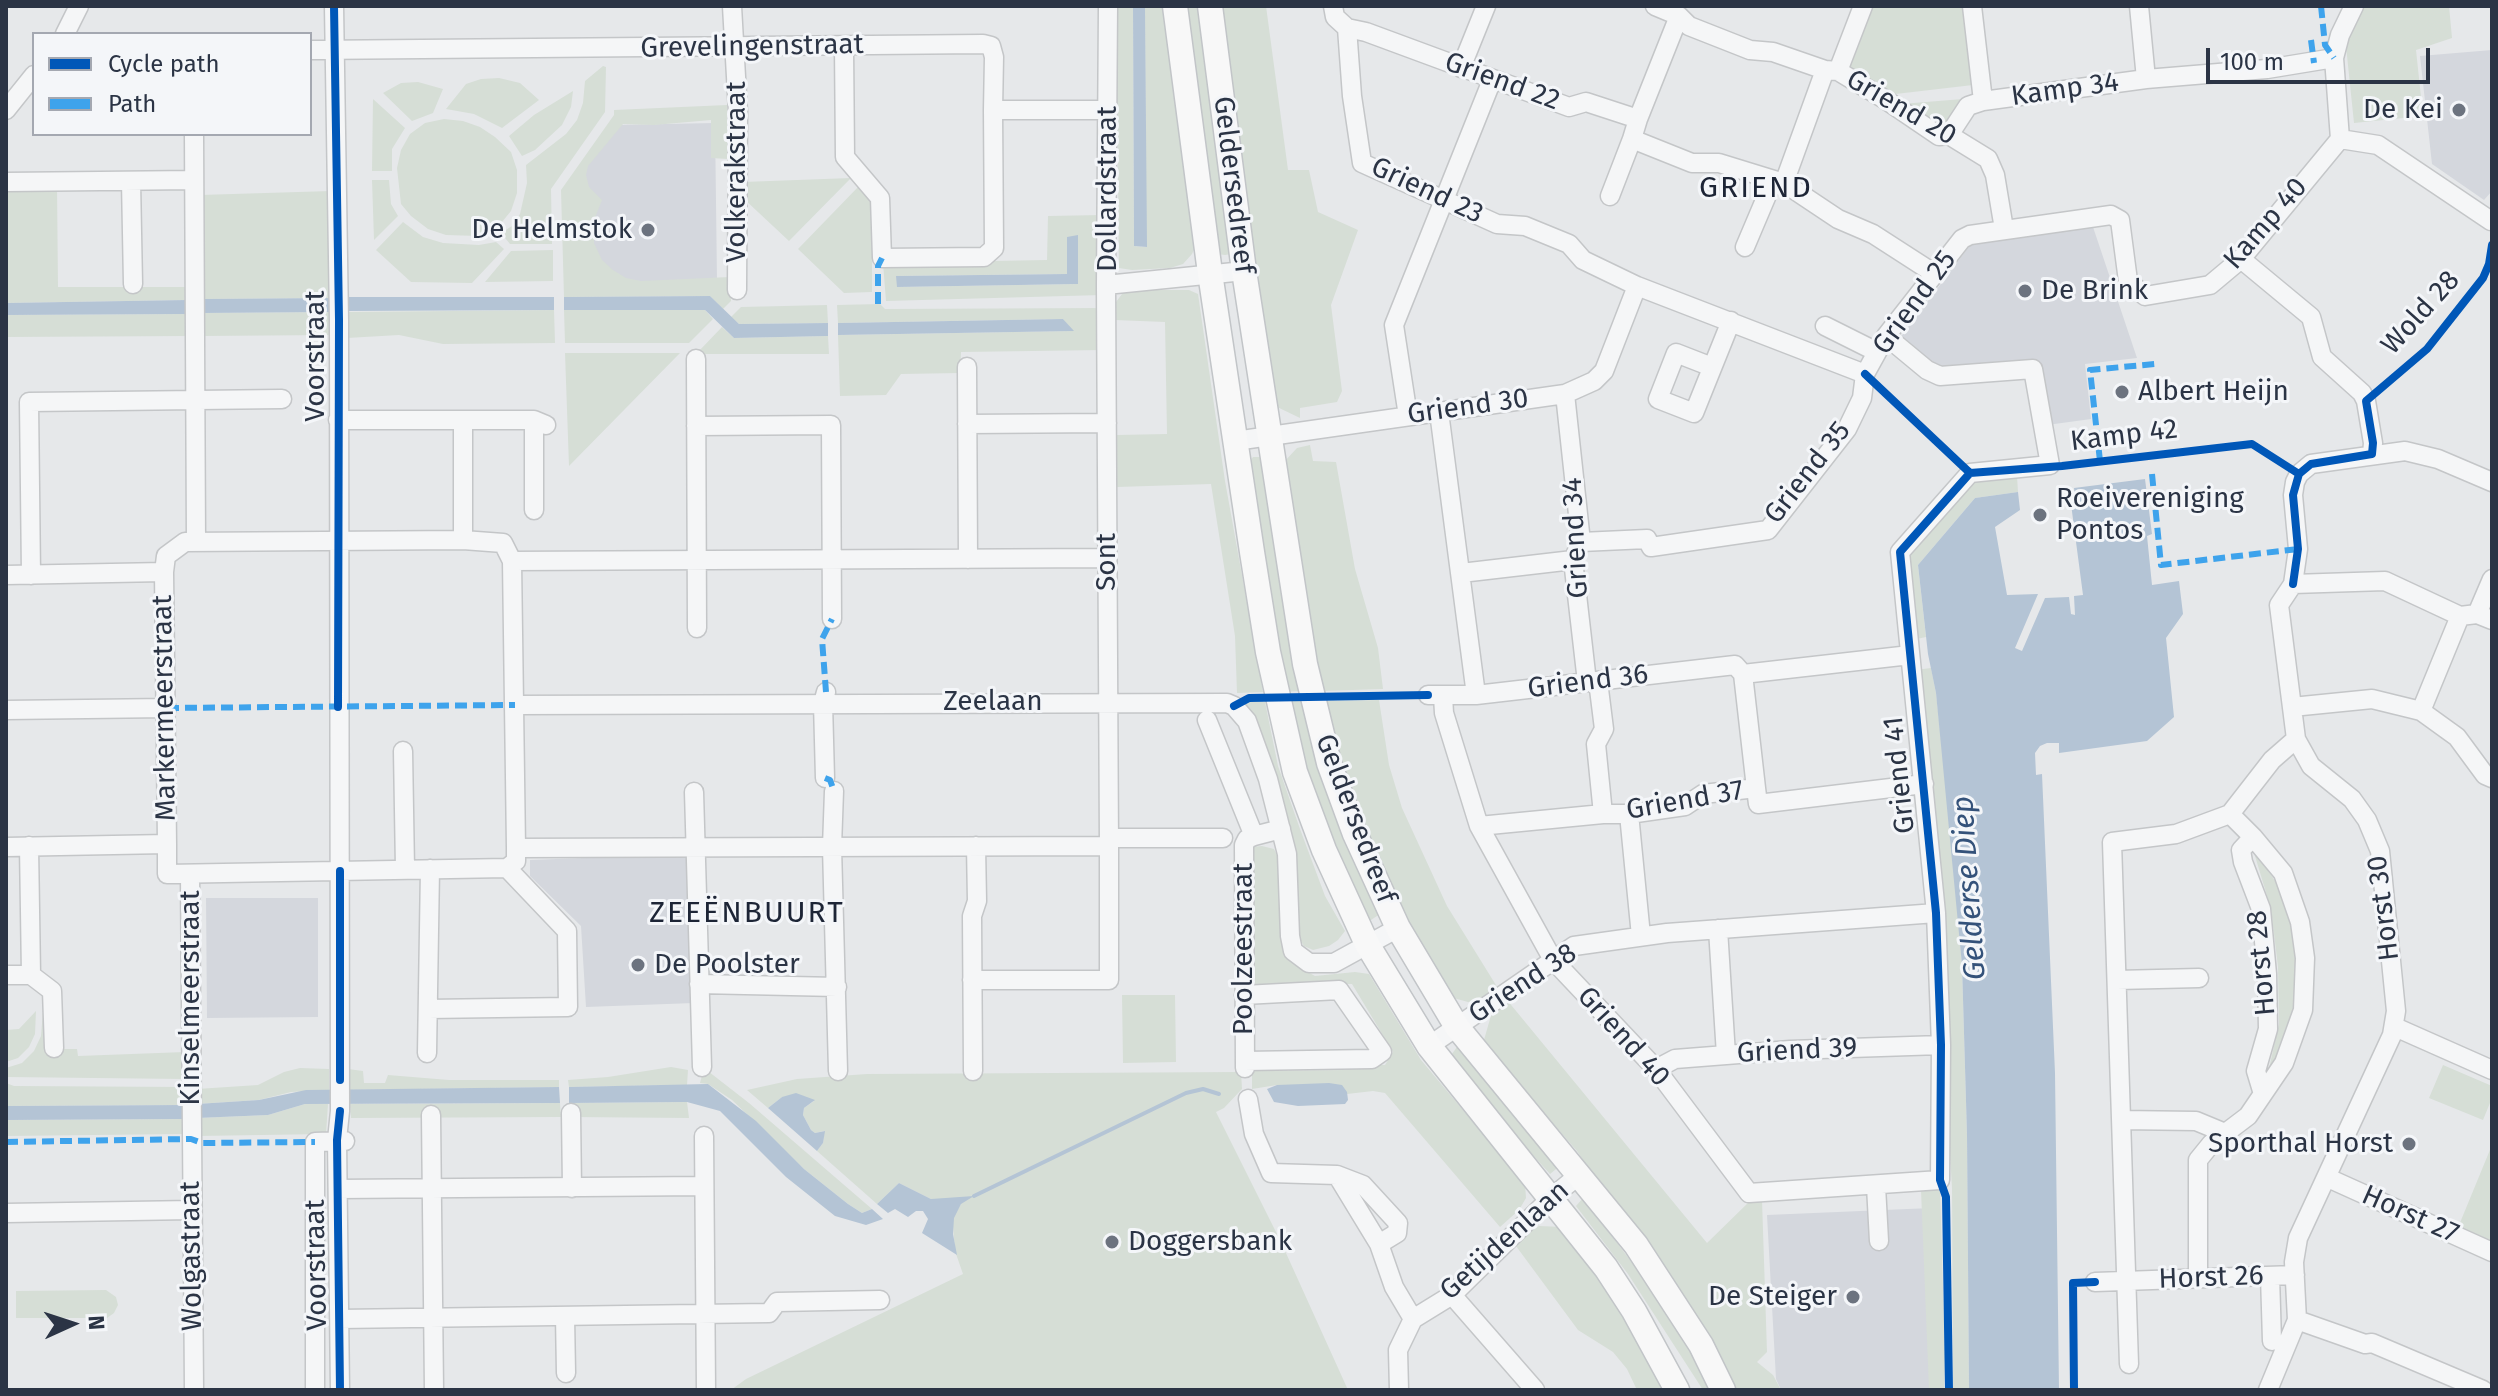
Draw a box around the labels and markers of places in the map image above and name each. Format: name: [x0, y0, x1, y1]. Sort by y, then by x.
place label: De Kei: [2363, 93, 2443, 127]
marker: De Kei: [2450, 101, 2468, 119]
place label: De Helmstok: [471, 213, 632, 247]
marker: De Helmstok: [639, 221, 657, 239]
place label: De Brink: [2041, 274, 2148, 308]
marker: De Brink: [2016, 282, 2034, 300]
place label: Albert Heijn: [2138, 375, 2289, 409]
marker: Albert Heijn: [2113, 383, 2131, 401]
place label: Roeivereniging Pontos: [2056, 482, 2244, 548]
marker: Roeivereniging Pontos: [2031, 506, 2049, 524]
place label: De Poolster: [654, 948, 800, 982]
marker: De Poolster: [629, 956, 647, 974]
place label: Sporthal Horst: [2208, 1127, 2393, 1161]
marker: Sporthal Horst: [2400, 1135, 2418, 1153]
place label: Doggersbank: [1128, 1225, 1292, 1259]
marker: Doggersbank: [1103, 1233, 1121, 1251]
place label: De Steiger: [1708, 1280, 1837, 1314]
marker: De Steiger: [1844, 1288, 1862, 1306]

